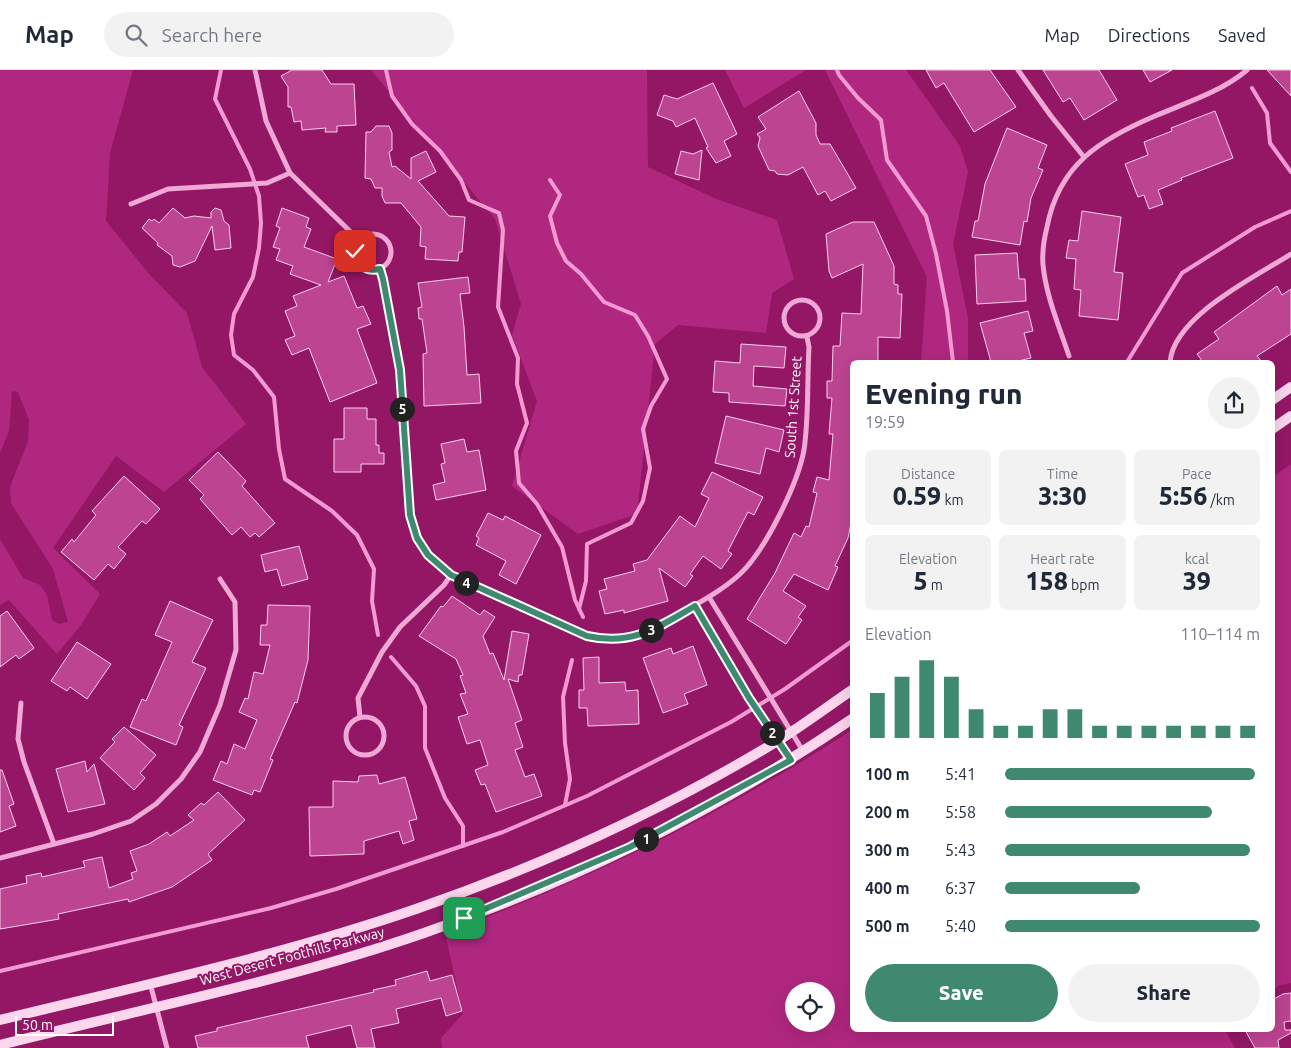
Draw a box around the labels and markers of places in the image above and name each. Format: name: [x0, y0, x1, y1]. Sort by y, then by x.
pin: [334, 230, 376, 272]
pin: 5: [390, 396, 414, 422]
pin: 4: [454, 570, 478, 596]
pin: 3: [638, 618, 664, 642]
pin: 2: [760, 720, 784, 746]
pin: 1: [634, 826, 658, 852]
pin: [443, 897, 485, 939]

